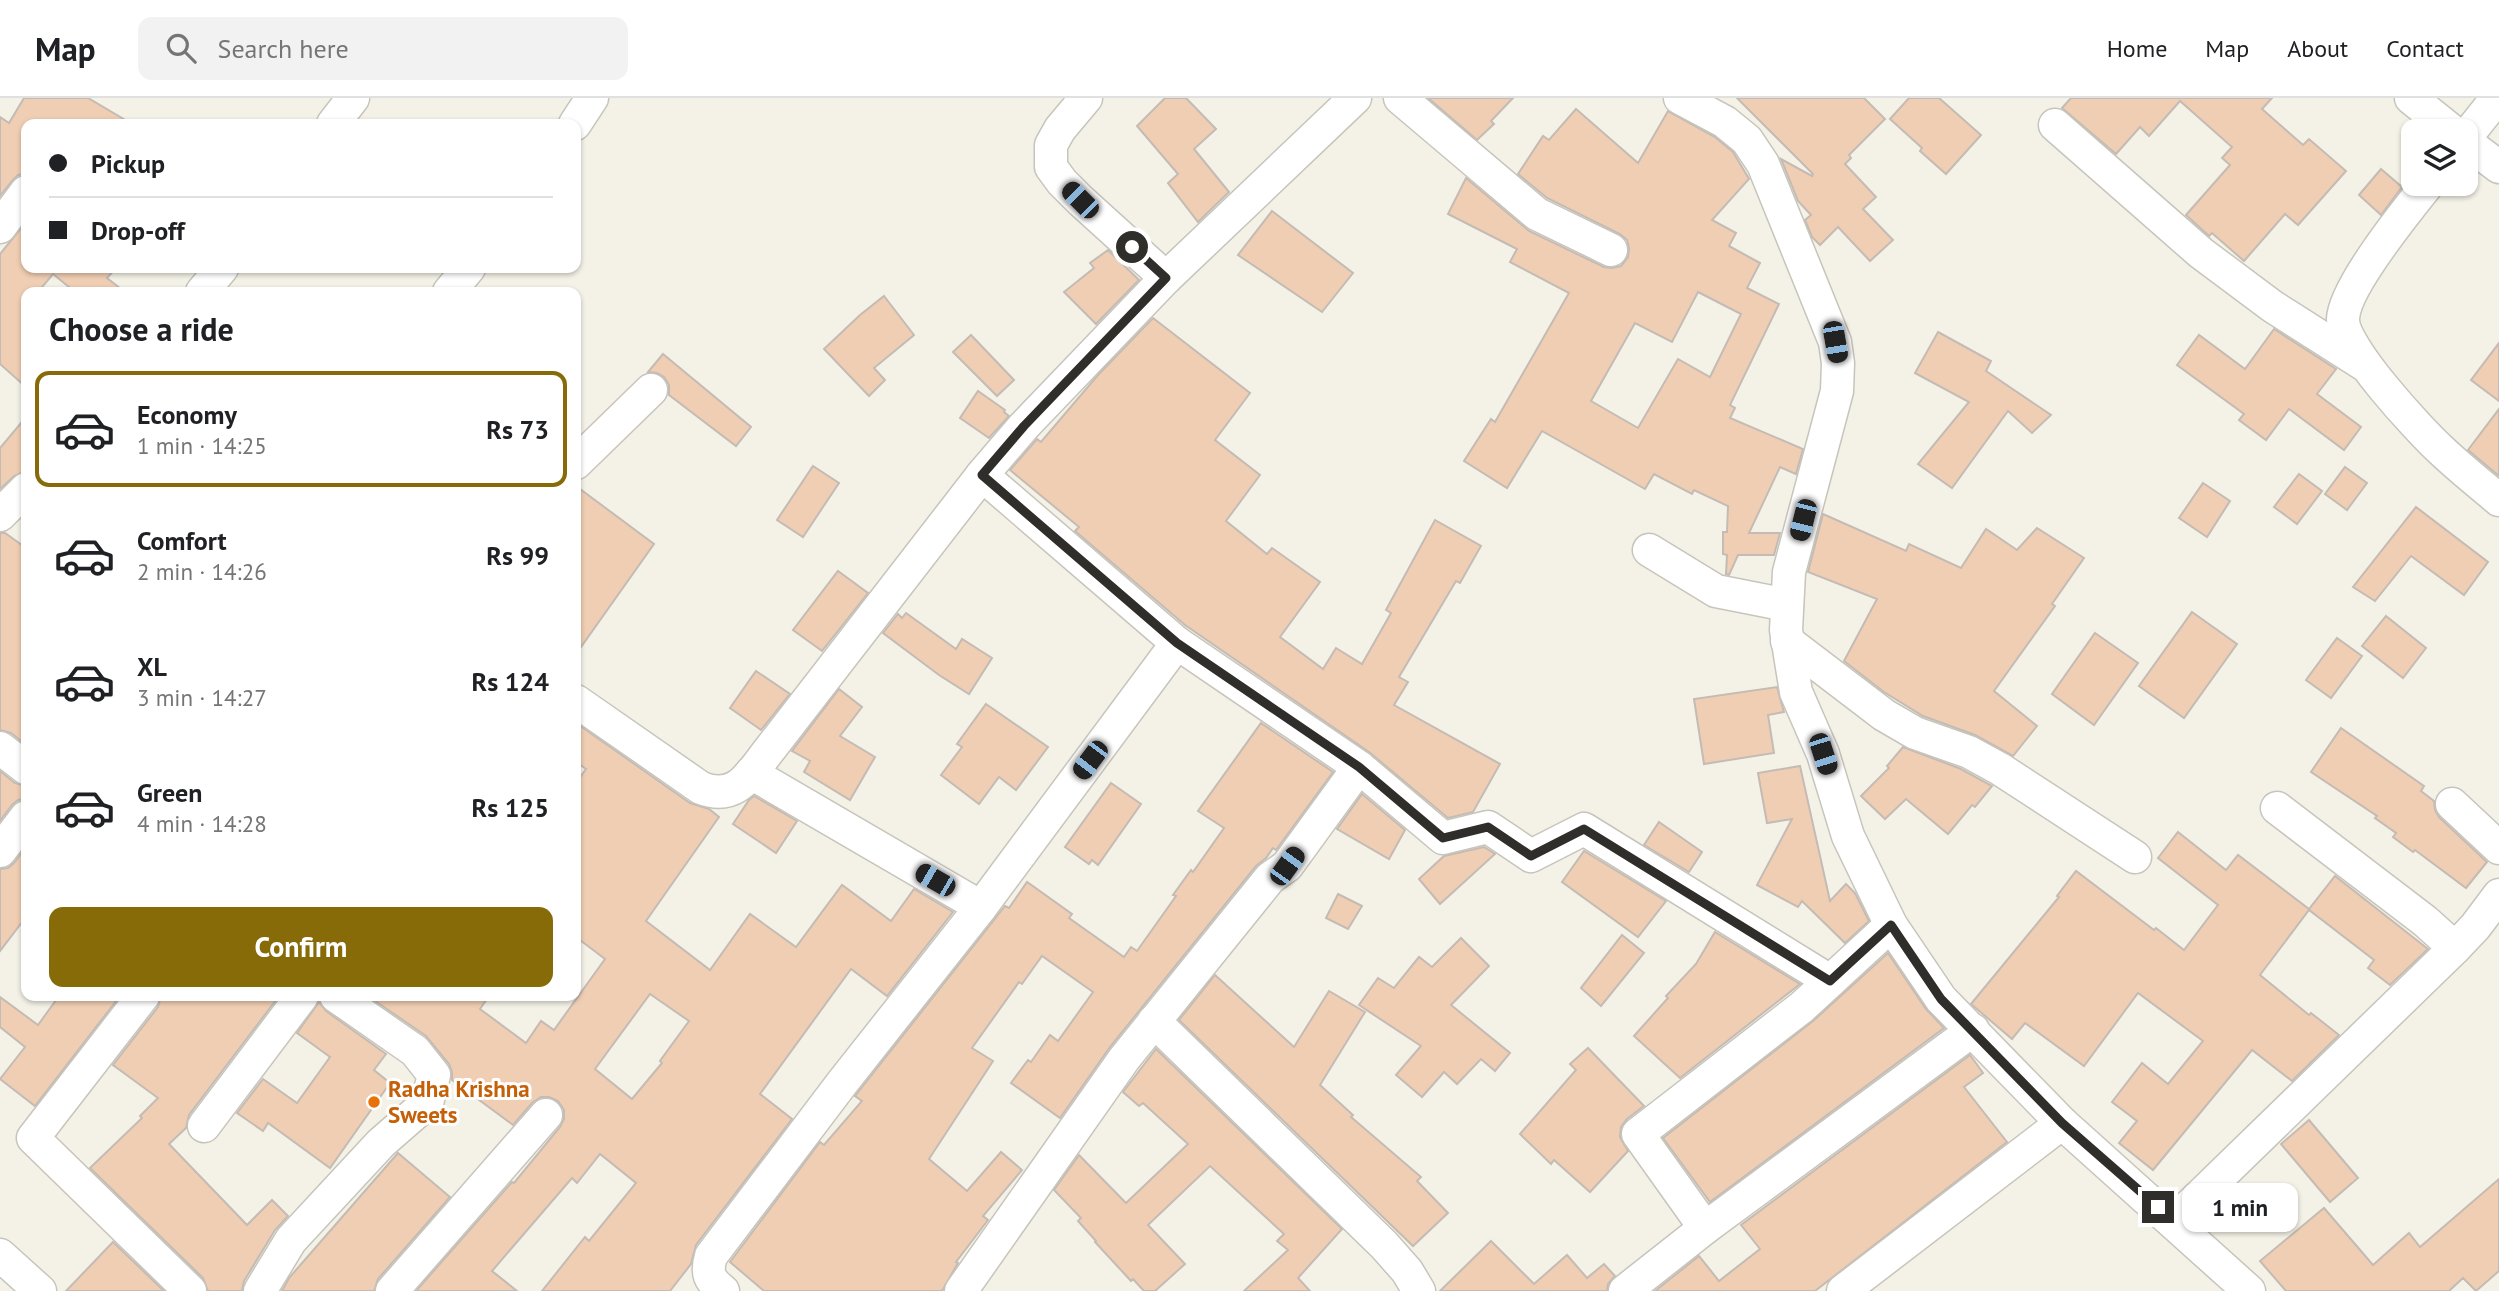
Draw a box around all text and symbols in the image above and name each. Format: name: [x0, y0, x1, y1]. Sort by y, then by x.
search box: [138, 17, 628, 80]
text: Map: [35, 27, 96, 70]
icon: search: [162, 29, 200, 67]
text: Search here: [218, 32, 349, 65]
text: Home: [2107, 33, 2167, 64]
text: Map: [2205, 33, 2249, 64]
text: About: [2287, 33, 2348, 64]
text: Contact: [2386, 33, 2464, 64]
map controls: [2401, 119, 2478, 196]
button: layers: [2401, 119, 2478, 196]
text: Pickup: [91, 147, 165, 180]
car: [1058, 178, 1103, 222]
text: Drop-off: [91, 214, 185, 247]
route start: [1116, 231, 1148, 263]
text: Choose a ride: [49, 308, 234, 350]
car: [1822, 319, 1849, 365]
icon: car: [53, 398, 116, 461]
text: Economy: [137, 398, 237, 431]
text: Rs 73: [486, 413, 549, 446]
text: 1 min · 14:25: [137, 431, 267, 460]
car: [1788, 497, 1819, 543]
icon: car: [53, 524, 116, 587]
text: Comfort: [137, 524, 227, 557]
text: Rs 99: [486, 539, 549, 572]
text: 2 min · 14:26: [137, 557, 267, 586]
icon: car: [53, 650, 116, 713]
text: XL: [137, 650, 167, 683]
text: Rs 124: [472, 665, 549, 698]
text: 3 min · 14:27: [137, 683, 267, 712]
car: [1807, 731, 1840, 777]
car: [1069, 737, 1112, 783]
icon: car: [53, 776, 116, 839]
text: Green: [137, 776, 202, 809]
text: Rs 125: [472, 791, 549, 824]
text: 4 min · 14:28: [137, 809, 267, 838]
car: [1267, 843, 1308, 889]
car: [912, 860, 959, 900]
button: Confirm: [49, 907, 553, 987]
place label: Radha Krishna Sweets: [388, 1074, 530, 1129]
marker: Radha Krishna Sweets: [366, 1094, 382, 1110]
callout: 1 min: [2182, 1182, 2298, 1232]
route end: [2142, 1191, 2174, 1223]
text: 1 min: [2212, 1193, 2268, 1222]

